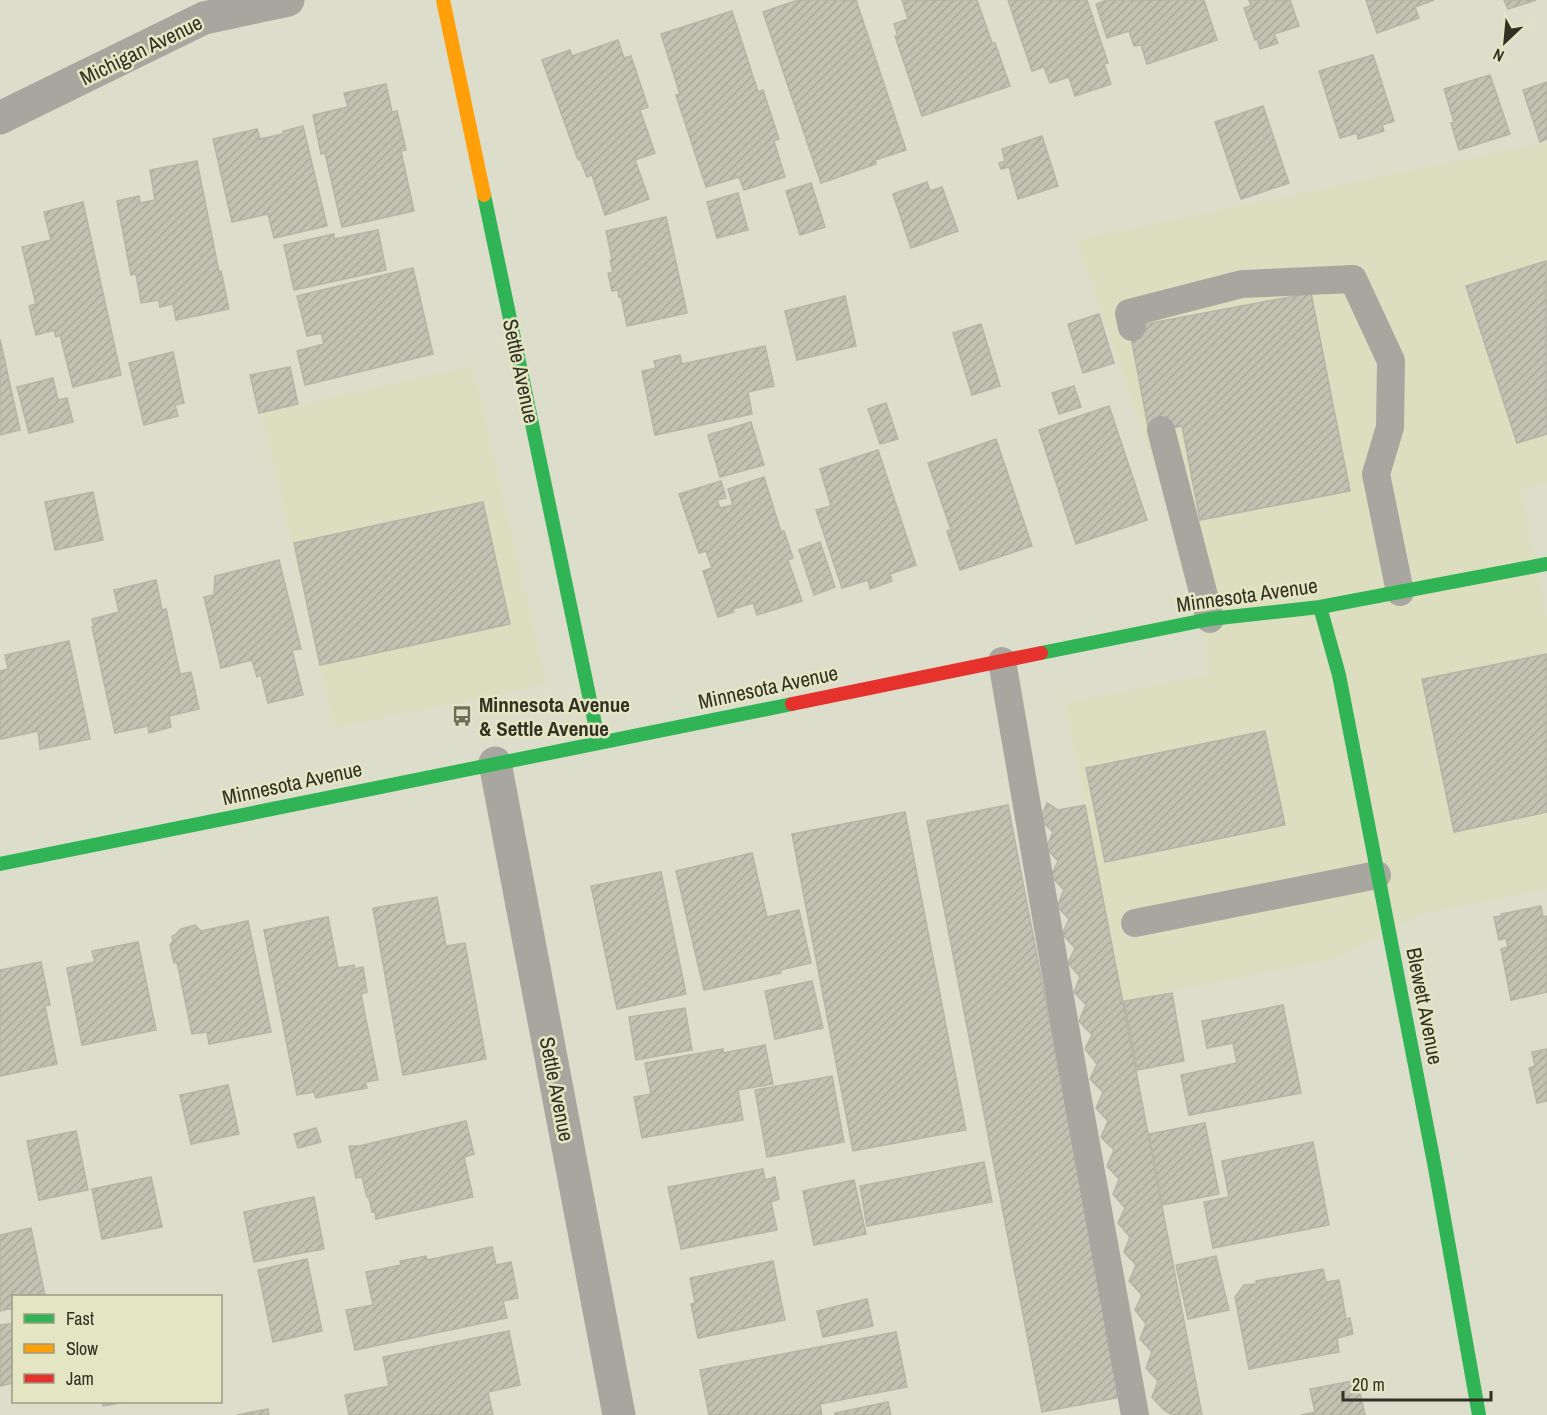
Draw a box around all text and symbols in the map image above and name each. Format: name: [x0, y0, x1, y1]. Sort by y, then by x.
street label: Michigan Avenue: [75, 8, 207, 92]
north arrow: [1475, 12, 1535, 72]
text: N: [1489, 44, 1508, 67]
street label: Settle Avenue: [496, 316, 546, 426]
street label: Minnesota Avenue: [1174, 571, 1320, 619]
street label: Minnesota Avenue: [695, 658, 841, 716]
place label: Minnesota Avenue & Settle Avenue: [479, 690, 630, 743]
bus stop icon: Minnesota Avenue & Settle Avenue: [450, 704, 474, 728]
street label: Minnesota Avenue: [219, 754, 365, 812]
street label: Blewett Avenue: [1399, 945, 1451, 1067]
street label: Settle Avenue: [533, 1034, 581, 1144]
legend: [12, 1295, 222, 1403]
text: Fast: [66, 1306, 94, 1331]
text: Slow: [66, 1336, 98, 1361]
scale bar: [1343, 1364, 1492, 1402]
text: Jam: [66, 1366, 94, 1391]
text: 20 m: [1352, 1372, 1385, 1397]

